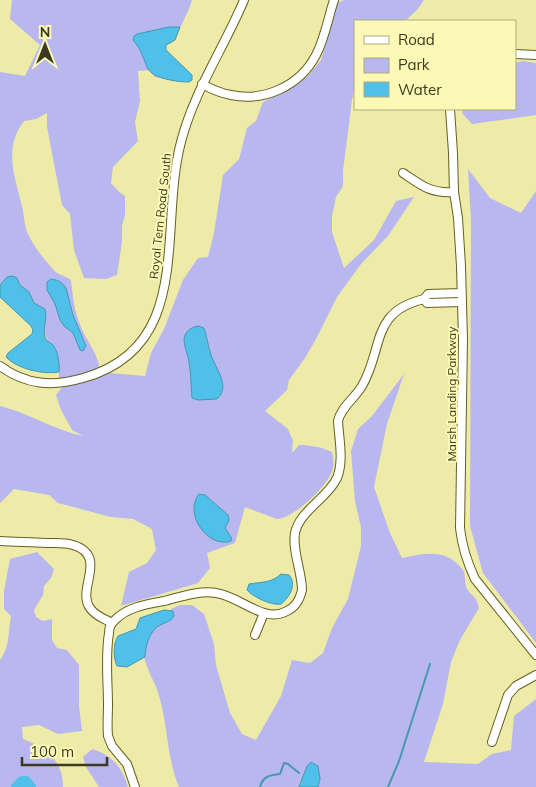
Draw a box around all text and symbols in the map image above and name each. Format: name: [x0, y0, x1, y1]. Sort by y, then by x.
north arrow: [20, 20, 70, 70]
legend: [354, 20, 516, 110]
text: N: [40, 23, 50, 41]
text: Road: [398, 30, 435, 49]
text: Park: [398, 55, 430, 74]
text: Water: [398, 80, 442, 99]
street label: Royal Tern Road South: [146, 152, 174, 280]
street label: Marsh Landing Parkway: [444, 326, 459, 462]
scale bar: [22, 734, 108, 766]
text: 100 m: [30, 742, 74, 761]

